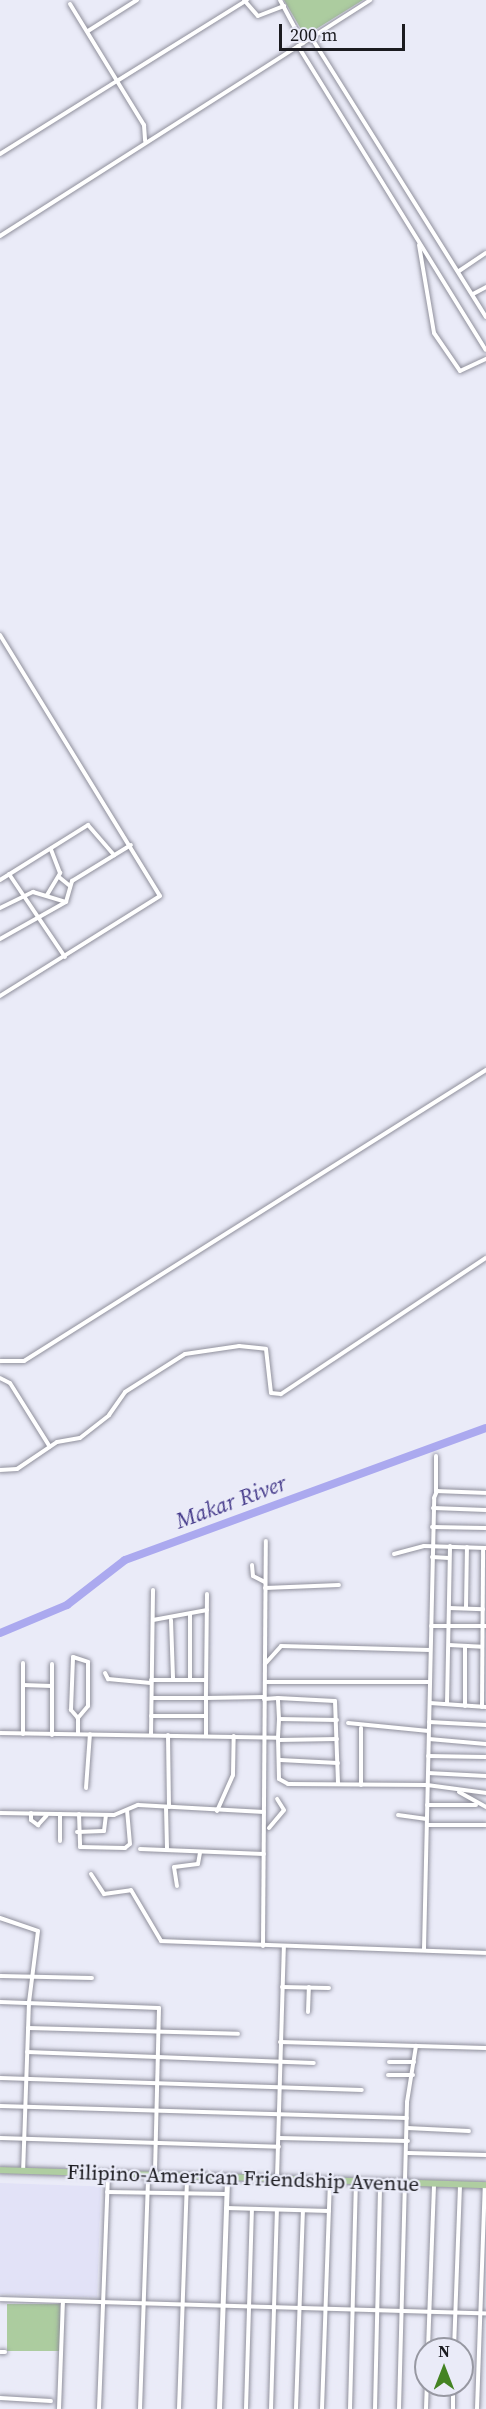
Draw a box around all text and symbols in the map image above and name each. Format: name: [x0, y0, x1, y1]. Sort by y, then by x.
scale bar: [282, 12, 408, 50]
text: 200 m: [290, 22, 337, 47]
water label: Makar River: [172, 1470, 290, 1534]
street label: Filipino-American Friendship Avenue: [66, 2159, 420, 2197]
north arrow: [414, 2337, 474, 2397]
text: N: [438, 2340, 450, 2362]

